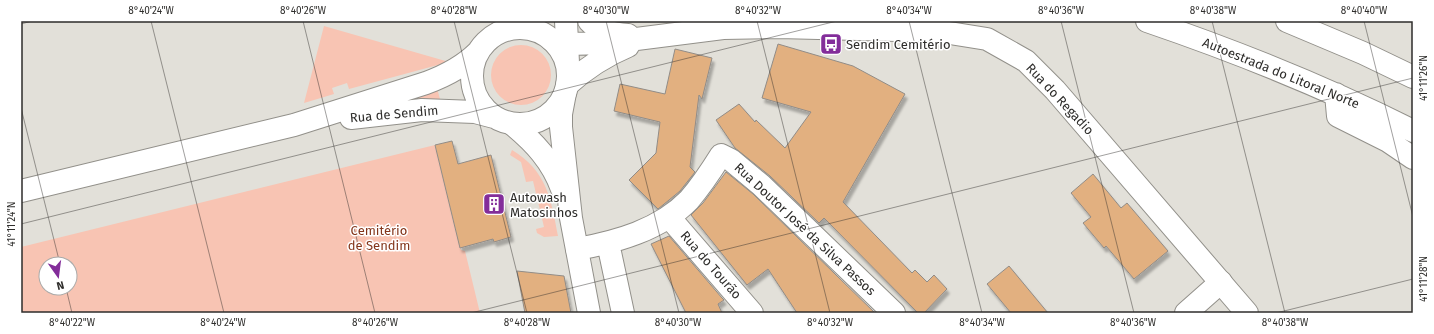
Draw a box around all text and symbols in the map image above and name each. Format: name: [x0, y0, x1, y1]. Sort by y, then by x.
text: 8°40'24"W: [128, 5, 174, 17]
text: 8°40'26"W: [280, 5, 327, 17]
text: 8°40'28"W: [431, 5, 478, 17]
text: 8°40'30"W: [583, 5, 630, 17]
text: 8°40'32"W: [735, 5, 782, 17]
text: 8°40'34"W: [886, 5, 933, 17]
text: 8°40'36"W: [1038, 5, 1085, 17]
text: 8°40'38"W: [1190, 5, 1237, 17]
text: 8°40'40"W: [1341, 5, 1388, 17]
bus stop icon: Sendim Cemitério: [818, 31, 844, 57]
street label: Autoestrada do Litoral Norte: [1200, 35, 1362, 111]
place label: Sendim Cemitério: [846, 37, 951, 52]
text: 41°11'26"N: [1418, 55, 1430, 101]
street label: Rua do Regadio: [1023, 60, 1097, 138]
street label: Rua de Sendim: [349, 103, 439, 125]
street label: Rua Doutor José da Silva Passos: [731, 160, 879, 298]
place label: Autowash Matosinhos: [510, 190, 578, 220]
building icon: Autowash Matosinhos: [481, 191, 507, 217]
text: 41°11'24"N: [6, 201, 18, 247]
park label: Cemitério de Sendim: [348, 223, 410, 253]
street label: Rua do Tourão: [677, 228, 745, 302]
north arrow: [38, 256, 78, 296]
text: 41°11'28"N: [1418, 256, 1430, 302]
text: N: [55, 278, 65, 292]
text: 8°40'22"W: [49, 317, 96, 329]
text: 8°40'24"W: [200, 317, 246, 329]
text: 8°40'26"W: [352, 317, 399, 329]
text: 8°40'28"W: [504, 317, 551, 329]
text: 8°40'30"W: [655, 317, 702, 329]
text: 8°40'32"W: [807, 317, 854, 329]
text: 8°40'34"W: [959, 317, 1006, 329]
text: 8°40'36"W: [1110, 317, 1157, 329]
text: 8°40'38"W: [1262, 317, 1309, 329]

